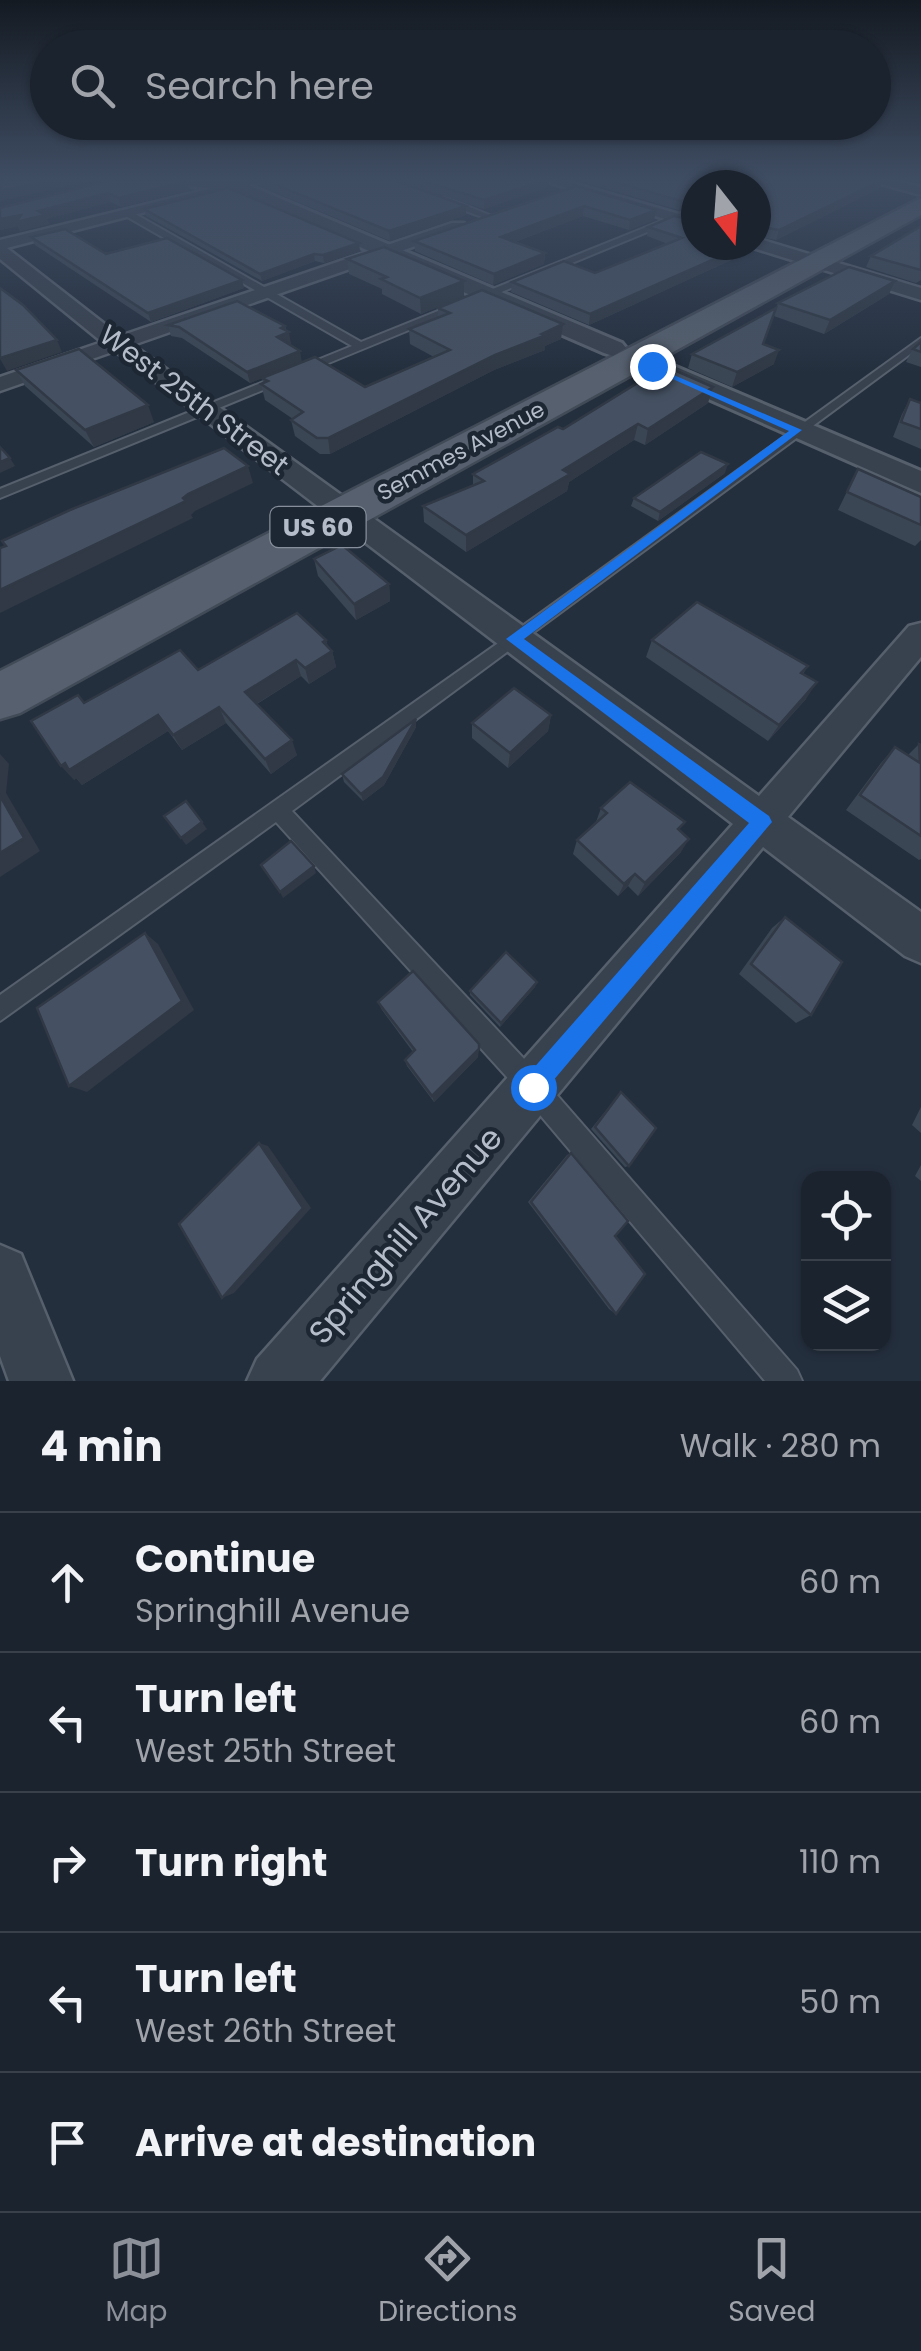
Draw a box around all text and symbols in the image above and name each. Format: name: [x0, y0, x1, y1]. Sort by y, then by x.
search box: [30, 30, 891, 140]
icon: search: [65, 58, 120, 113]
text: Search here: [145, 59, 374, 112]
north arrow: [681, 170, 771, 260]
street label: West 25th Street: [91, 316, 297, 484]
route end: [630, 344, 676, 390]
street label: Semmes Avenue: [372, 394, 550, 508]
road number: US 60: [270, 507, 366, 547]
route start: [511, 1065, 557, 1111]
street label: Springhill Avenue: [298, 1116, 512, 1354]
map controls: [801, 1171, 891, 1351]
button: locate: [801, 1171, 891, 1261]
button: layers: [801, 1261, 891, 1351]
text: 4 min: [40, 1417, 163, 1476]
text: Walk · 280 m: [680, 1423, 881, 1468]
text: Continue: [135, 1532, 315, 1585]
icon: ahead: [40, 1555, 95, 1610]
text: 60 m: [799, 1559, 881, 1604]
text: Springhill Avenue: [135, 1588, 410, 1633]
text: Turn left: [135, 1672, 297, 1725]
icon: left: [40, 1695, 95, 1750]
text: 60 m: [799, 1699, 881, 1744]
text: West 25th Street: [135, 1728, 396, 1773]
icon: right: [40, 1835, 95, 1890]
text: Turn right: [135, 1836, 327, 1889]
text: 110 m: [799, 1839, 881, 1884]
text: Turn left: [135, 1952, 297, 2005]
icon: left: [40, 1975, 95, 2030]
text: 50 m: [799, 1979, 881, 2024]
text: West 26th Street: [135, 2008, 396, 2053]
icon: arrive: [40, 2115, 95, 2170]
text: Arrive at destination: [135, 2116, 536, 2169]
tab: Map: [105, 2231, 167, 2333]
tab: Directions: [378, 2231, 517, 2333]
tab: Saved: [728, 2231, 816, 2333]

